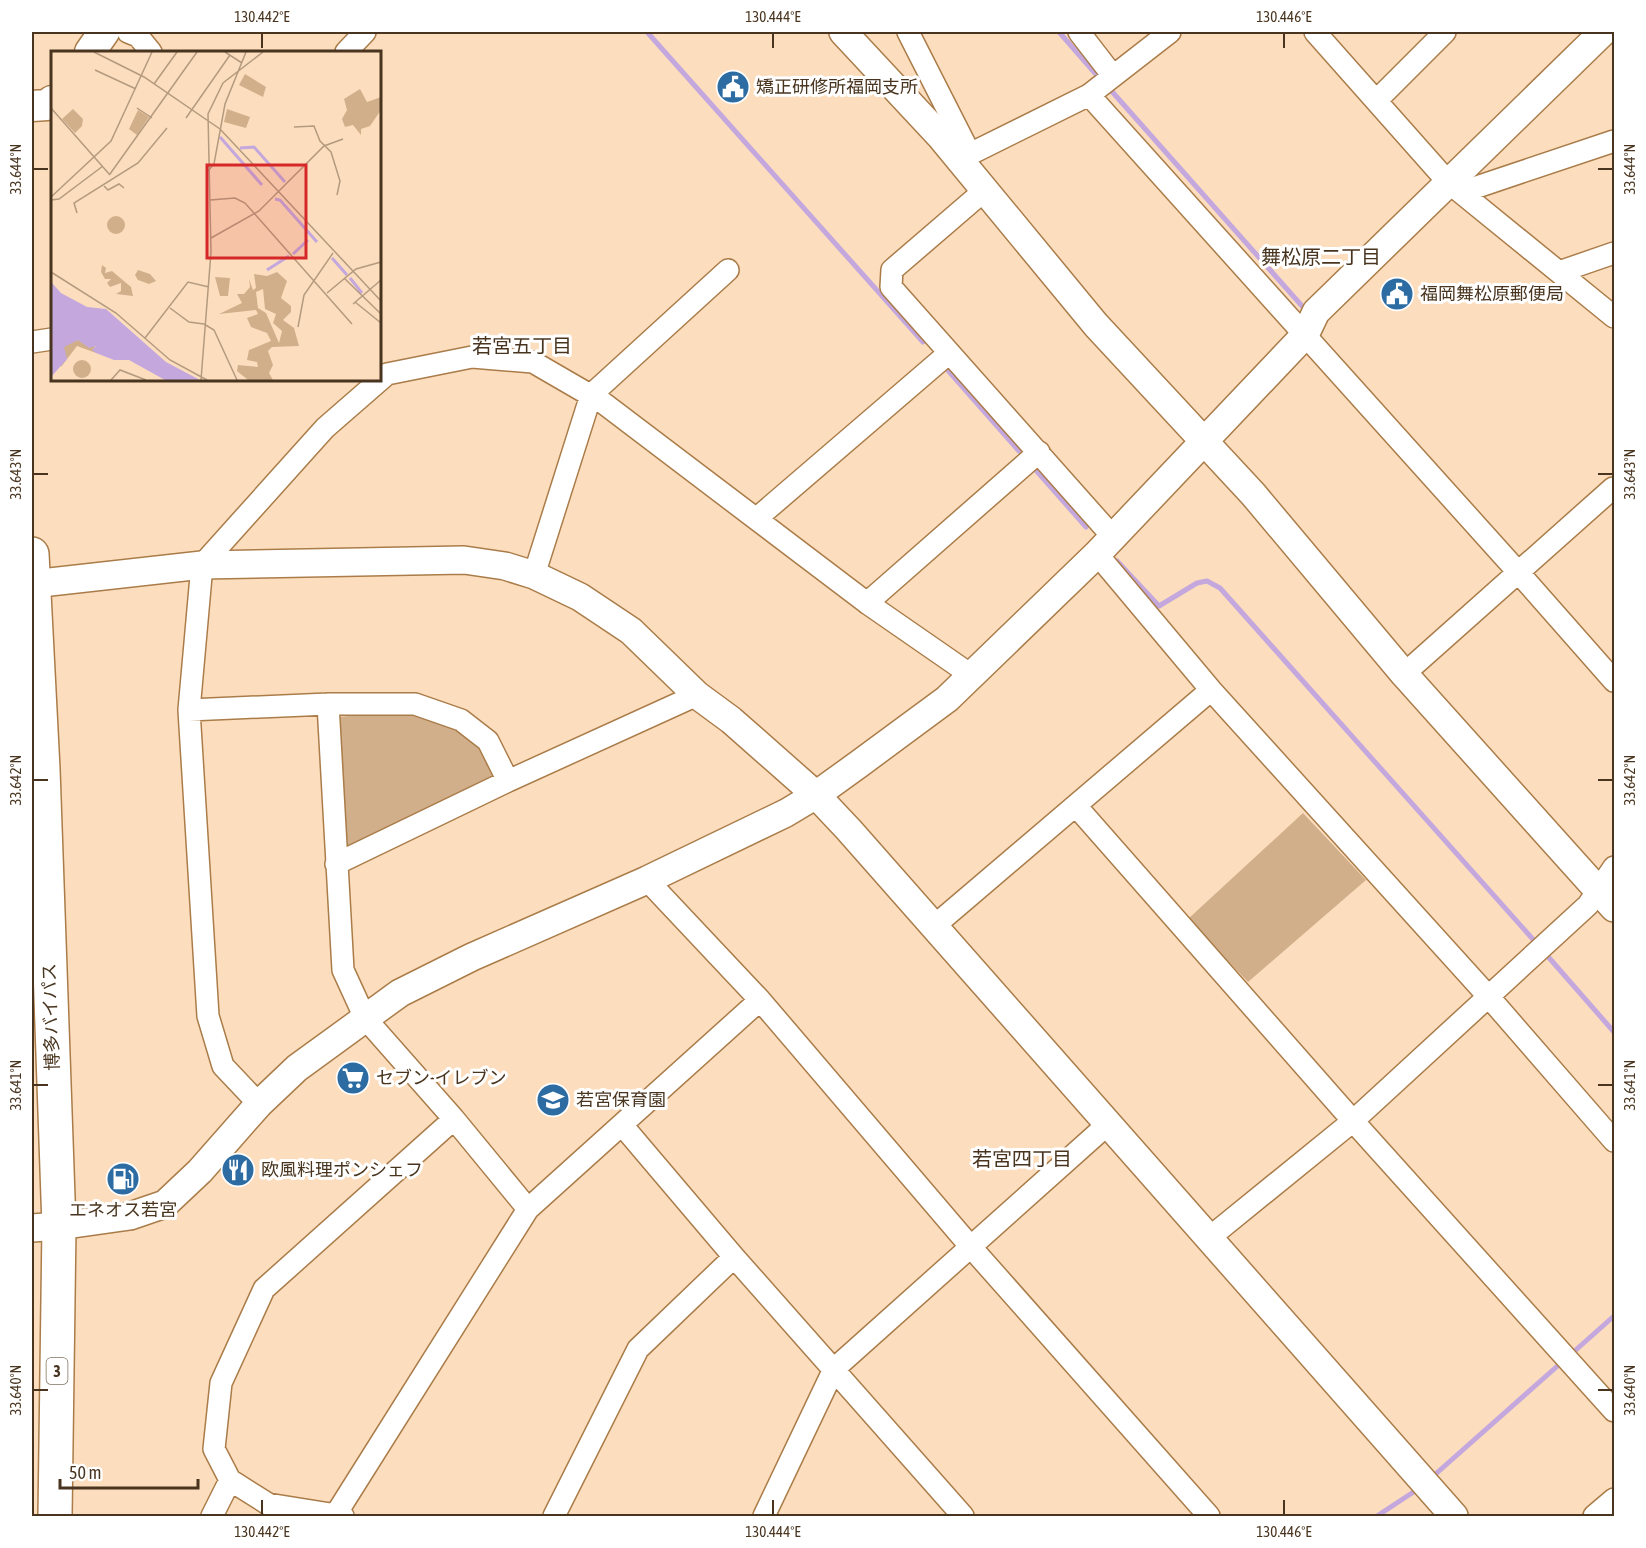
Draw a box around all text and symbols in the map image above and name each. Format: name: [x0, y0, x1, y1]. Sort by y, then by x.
text: 130.442°E: [234, 8, 290, 25]
text: 130.444°E: [745, 8, 801, 25]
text: 130.446°E: [1256, 8, 1312, 25]
inset map: [51, 51, 381, 381]
public building icon: 矯正研修所福岡支所: [715, 69, 751, 105]
place label: 矯正研修所福岡支所: [756, 76, 918, 97]
text: 33.644°N: [7, 144, 24, 194]
text: 33.644°N: [1621, 144, 1638, 194]
district label: 舞松原二丁目: [1261, 245, 1381, 268]
public building icon: 福岡舞松原郵便局: [1379, 276, 1415, 312]
place label: 福岡舞松原郵便局: [1420, 283, 1564, 304]
district label: 若宮五丁目: [472, 334, 572, 357]
text: 33.643°N: [7, 449, 24, 499]
text: 33.643°N: [1621, 449, 1638, 499]
text: 33.642°N: [7, 755, 24, 805]
text: 33.642°N: [1621, 755, 1638, 805]
street label: 博多バイパス: [38, 963, 63, 1071]
text: 33.641°N: [7, 1060, 24, 1110]
supermarket icon: セブン-イレブン: [335, 1060, 371, 1096]
text: 33.641°N: [1621, 1060, 1638, 1110]
place label: セブン-イレブン: [376, 1067, 507, 1088]
school or university icon: 若宮保育園: [535, 1082, 571, 1118]
place label: 若宮保育園: [576, 1089, 666, 1110]
district label: 若宮四丁目: [972, 1147, 1072, 1170]
restaurant icon: 欧風料理ポンシェフ: [220, 1152, 256, 1188]
place label: 欧風料理ポンシェフ: [261, 1159, 423, 1180]
fuel station icon: エネオス若宮: [105, 1161, 141, 1197]
place label: エネオス若宮: [69, 1199, 177, 1220]
road number: 3: [46, 1358, 68, 1384]
text: 33.640°N: [7, 1365, 24, 1415]
text: 33.640°N: [1621, 1365, 1638, 1415]
scale bar: [60, 1452, 198, 1490]
text: 50 m: [69, 1462, 101, 1483]
text: 130.442°E: [234, 1523, 290, 1540]
text: 130.444°E: [745, 1523, 801, 1540]
text: 130.446°E: [1256, 1523, 1312, 1540]

